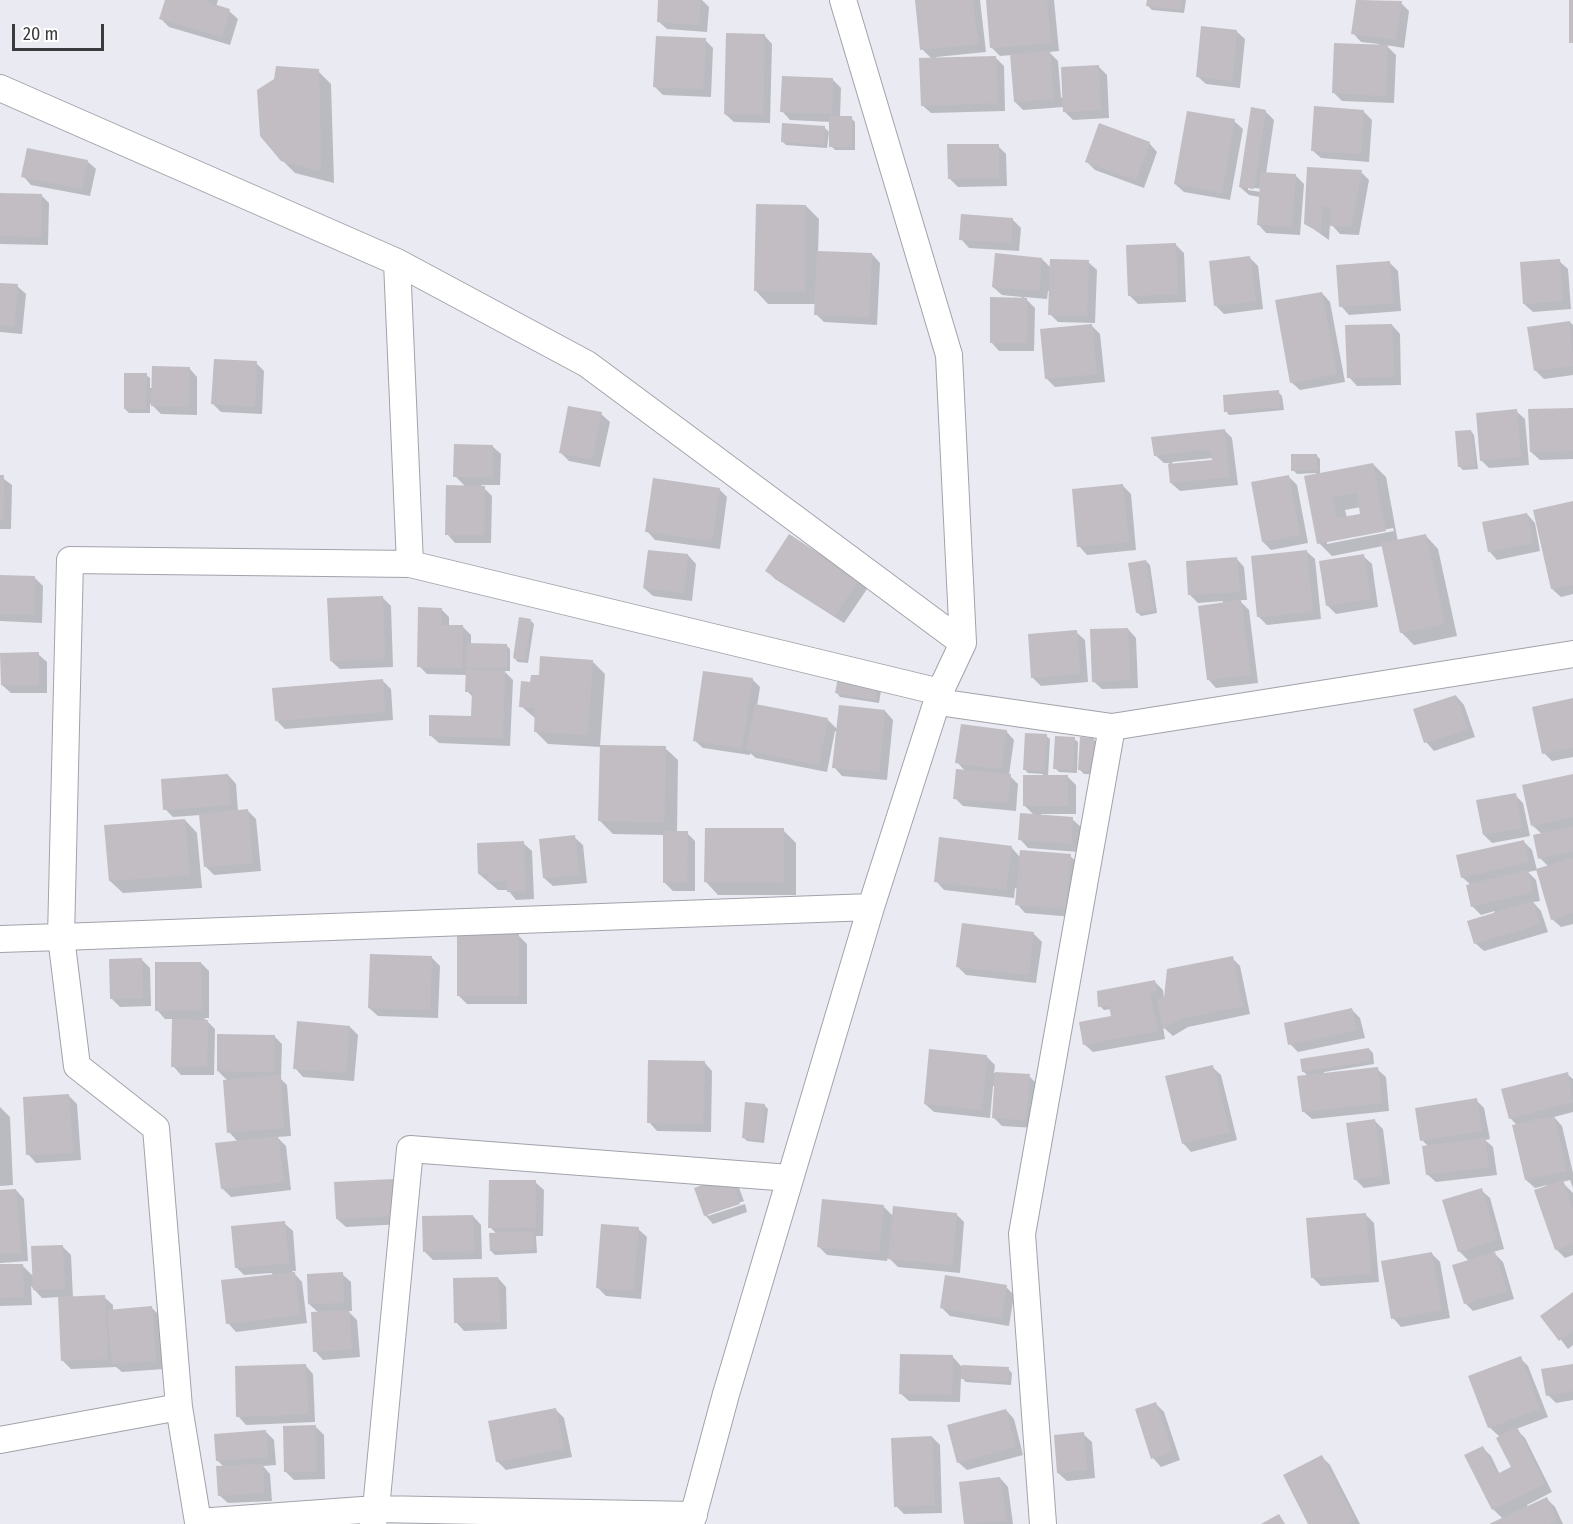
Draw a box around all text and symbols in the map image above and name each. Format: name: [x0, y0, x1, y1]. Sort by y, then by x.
scale bar: [15, 12, 106, 50]
text: 20 m: [23, 23, 58, 45]

